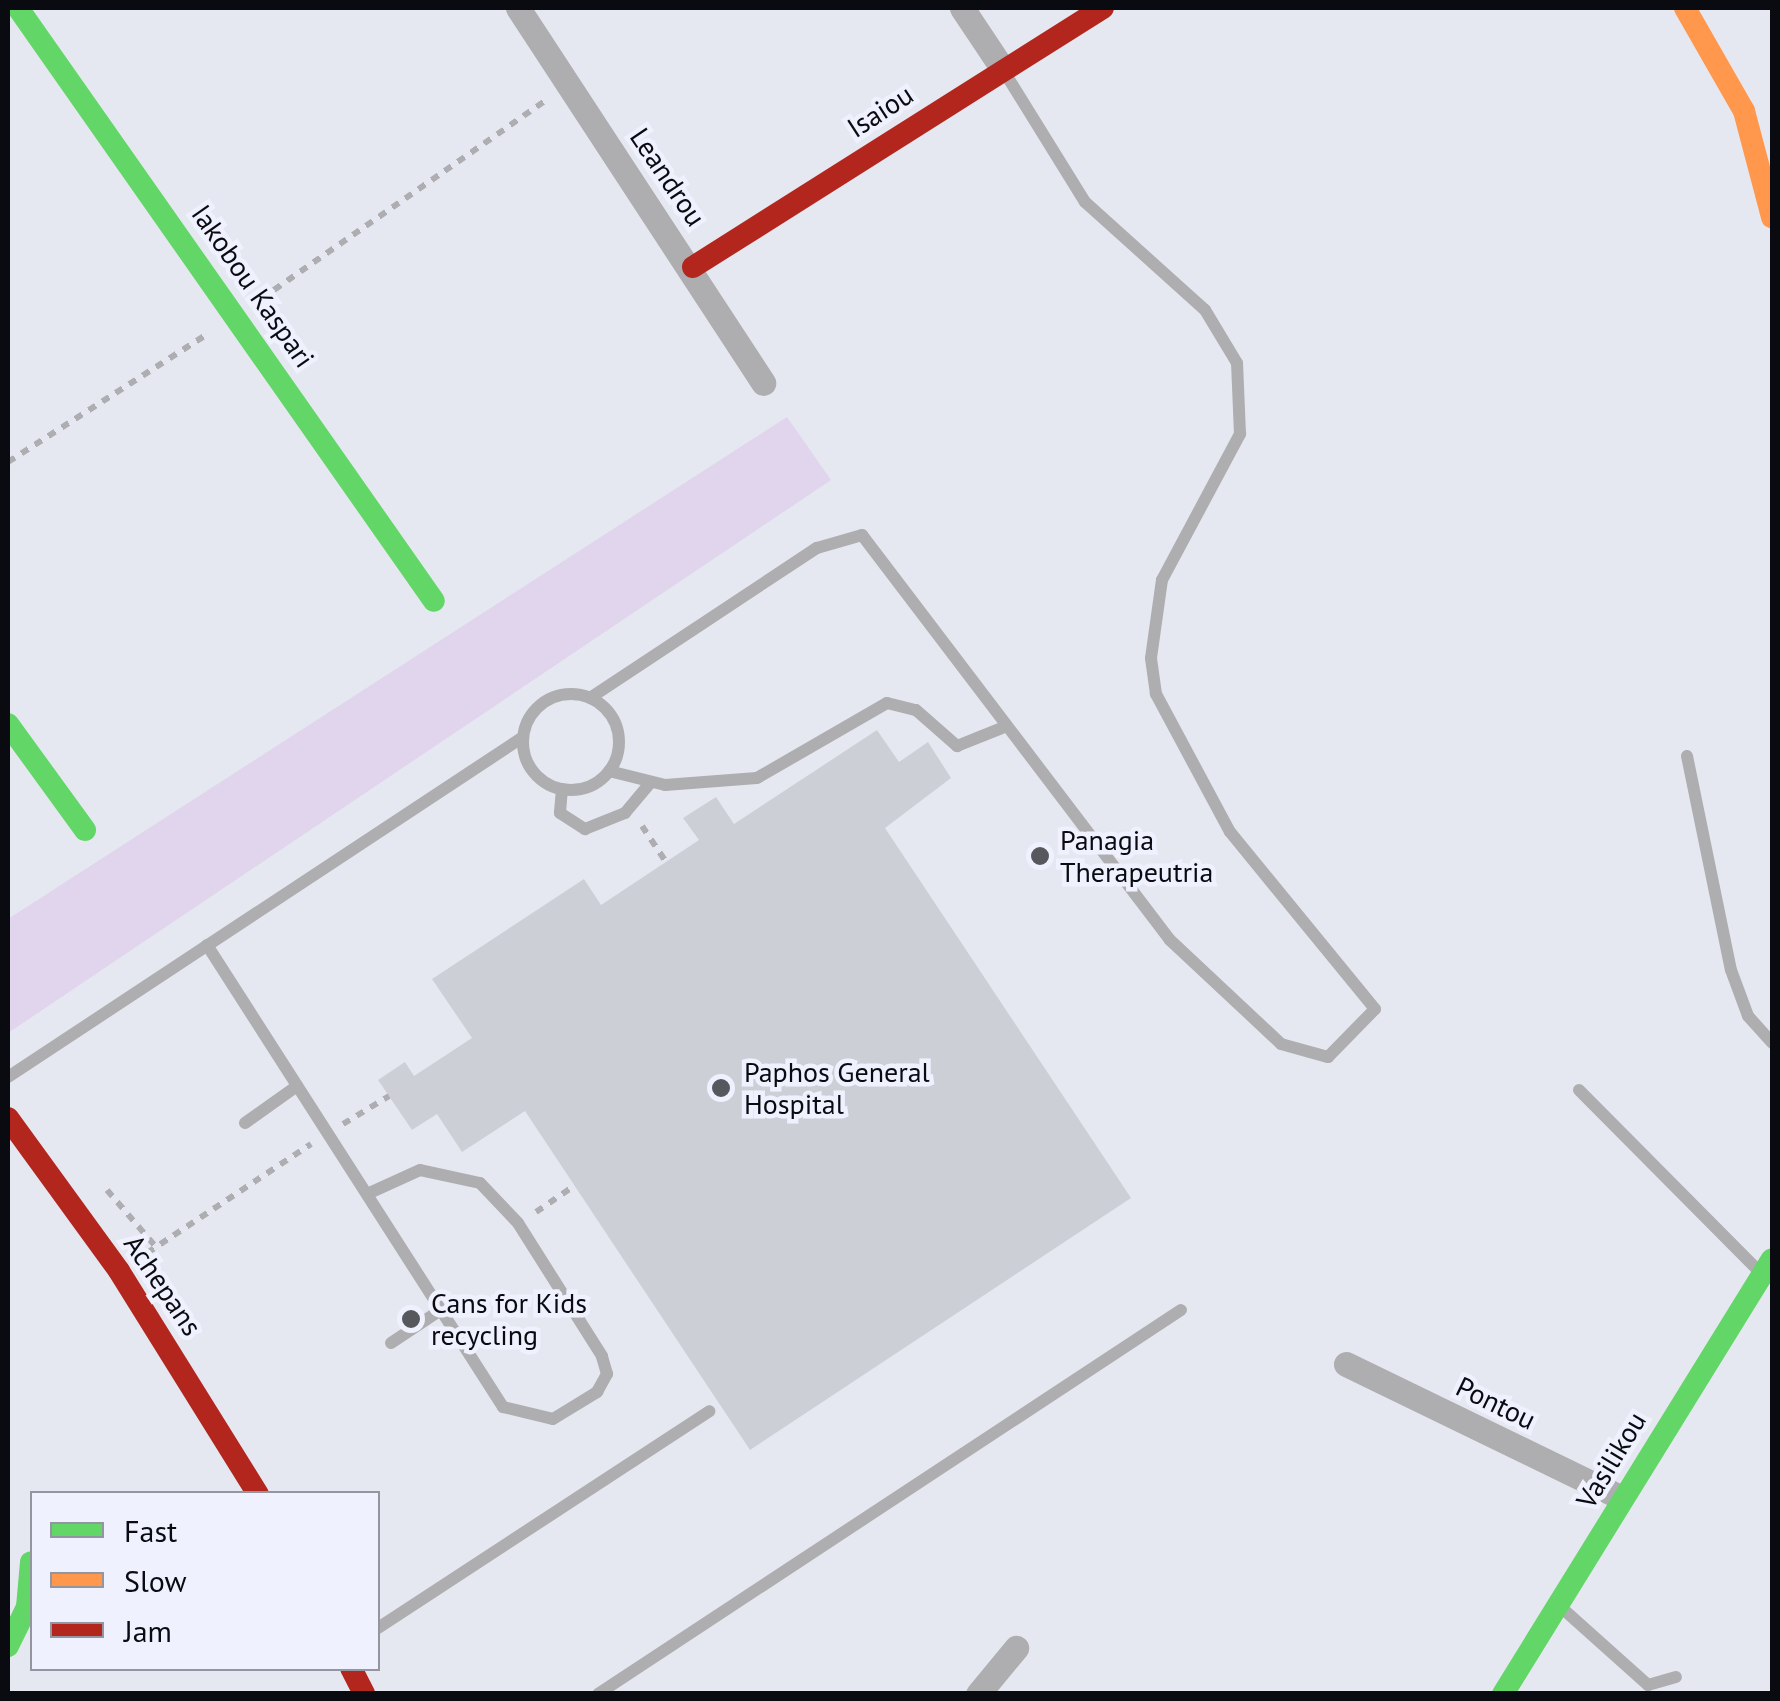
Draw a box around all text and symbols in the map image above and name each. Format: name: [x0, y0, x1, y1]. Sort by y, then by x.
street label: Isaiou: [841, 77, 919, 145]
street label: Leandrou: [623, 122, 713, 232]
street label: Iakobou Kaspari: [185, 198, 321, 374]
place label: Panagia Therapeutria: [1060, 823, 1213, 889]
marker: Panagia Therapeutria: [1029, 845, 1051, 867]
place label: Paphos General Hospital: [744, 1055, 930, 1121]
marker: Paphos General Hospital: [708, 1075, 734, 1101]
street label: Achepans: [117, 1228, 209, 1342]
place label: Cans for Kids recycling: [431, 1286, 587, 1352]
marker: Cans for Kids recycling: [400, 1308, 422, 1330]
street label: Pontou: [1451, 1369, 1541, 1437]
street label: Vasilikou: [1569, 1406, 1653, 1514]
legend: [30, 1491, 380, 1671]
text: Fast: [124, 1511, 177, 1550]
text: Slow: [124, 1561, 187, 1600]
text: Jam: [124, 1611, 172, 1650]

